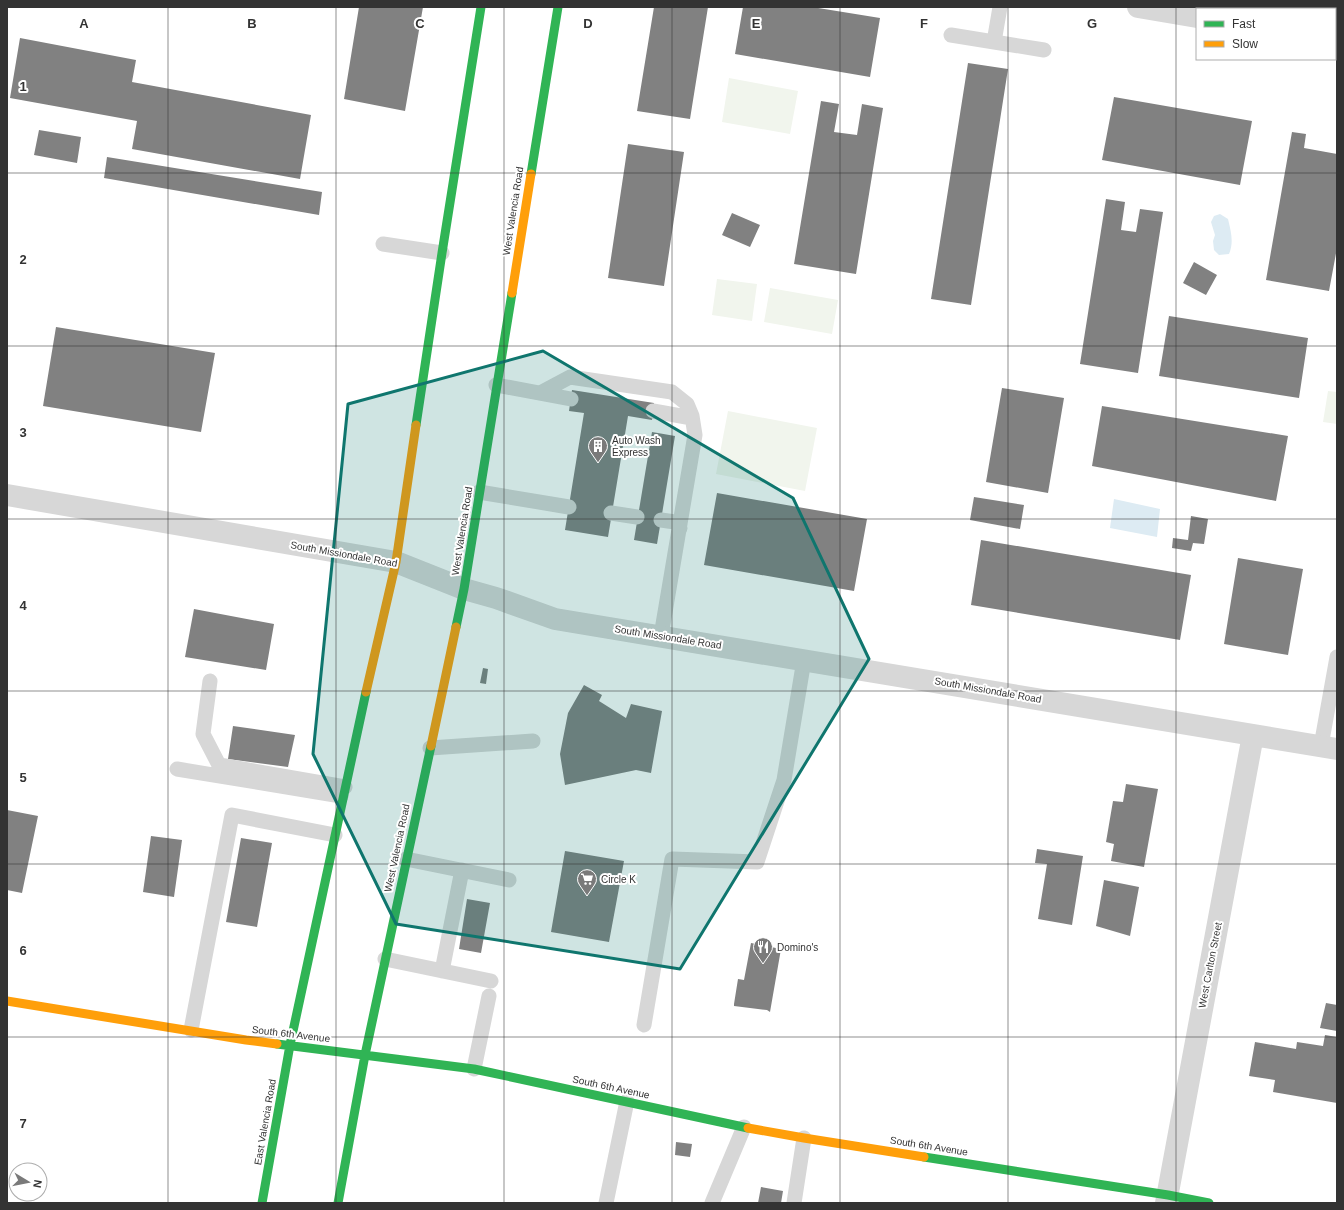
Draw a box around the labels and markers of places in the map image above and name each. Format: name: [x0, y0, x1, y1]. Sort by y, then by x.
building icon: Auto Wash Express: [587, 435, 609, 463]
place label: Auto Wash Express: [612, 435, 661, 458]
supermarket icon: Circle K: [576, 868, 598, 896]
place label: Circle K: [601, 874, 636, 885]
restaurant icon: Domino's: [752, 936, 774, 964]
place label: Domino's: [777, 942, 818, 953]

